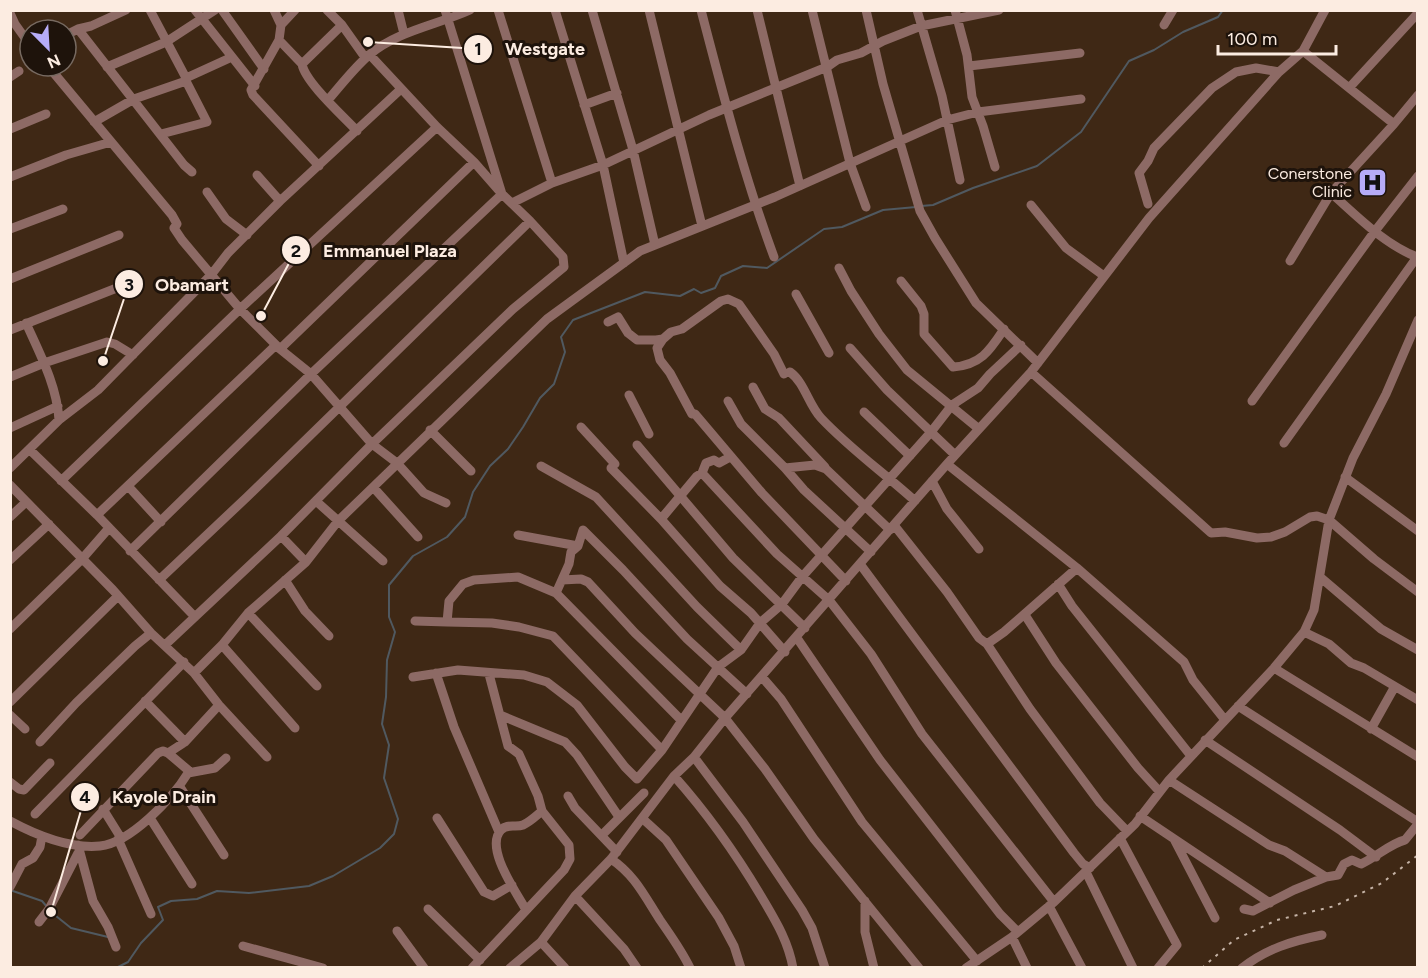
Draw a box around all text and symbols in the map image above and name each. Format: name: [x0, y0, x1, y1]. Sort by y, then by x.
north arrow: [18, 18, 78, 78]
scale bar: [1218, 18, 1336, 56]
text: 100 m: [1227, 28, 1277, 50]
callout: Westgate: [463, 31, 597, 67]
text: 1: [474, 38, 482, 60]
text: Westgate: [505, 38, 585, 60]
text: N: [44, 50, 63, 72]
place label: Conerstone Clinic: [1268, 164, 1352, 201]
hospital icon: Conerstone Clinic: [1357, 166, 1389, 198]
callout: Emmanuel Plaza: [281, 232, 469, 268]
text: 2: [291, 240, 301, 262]
text: Emmanuel Plaza: [323, 240, 457, 262]
callout: Obamart: [114, 266, 241, 302]
text: 3: [124, 274, 134, 296]
text: Obamart: [155, 274, 229, 296]
callout: Kayole Drain: [70, 779, 228, 815]
text: 4: [79, 786, 91, 808]
text: Kayole Drain: [112, 786, 216, 808]

